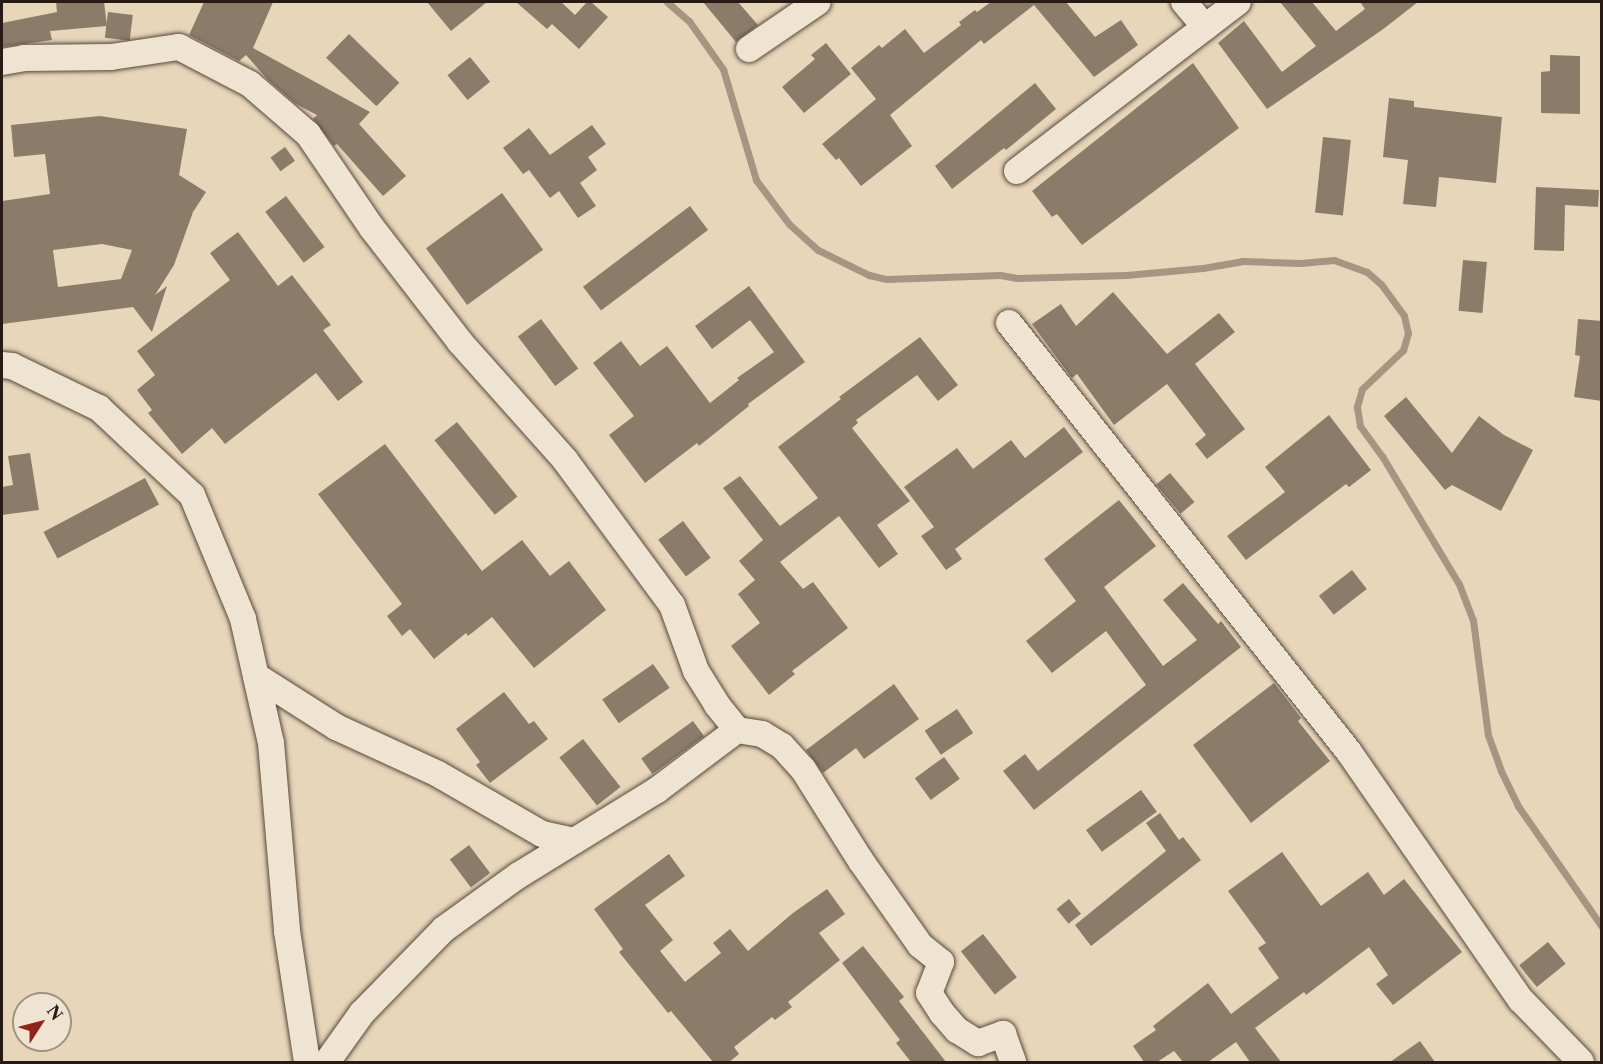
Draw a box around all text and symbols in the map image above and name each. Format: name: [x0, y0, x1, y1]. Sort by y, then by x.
north arrow: [12, 992, 72, 1052]
text: N: [43, 1001, 67, 1024]

